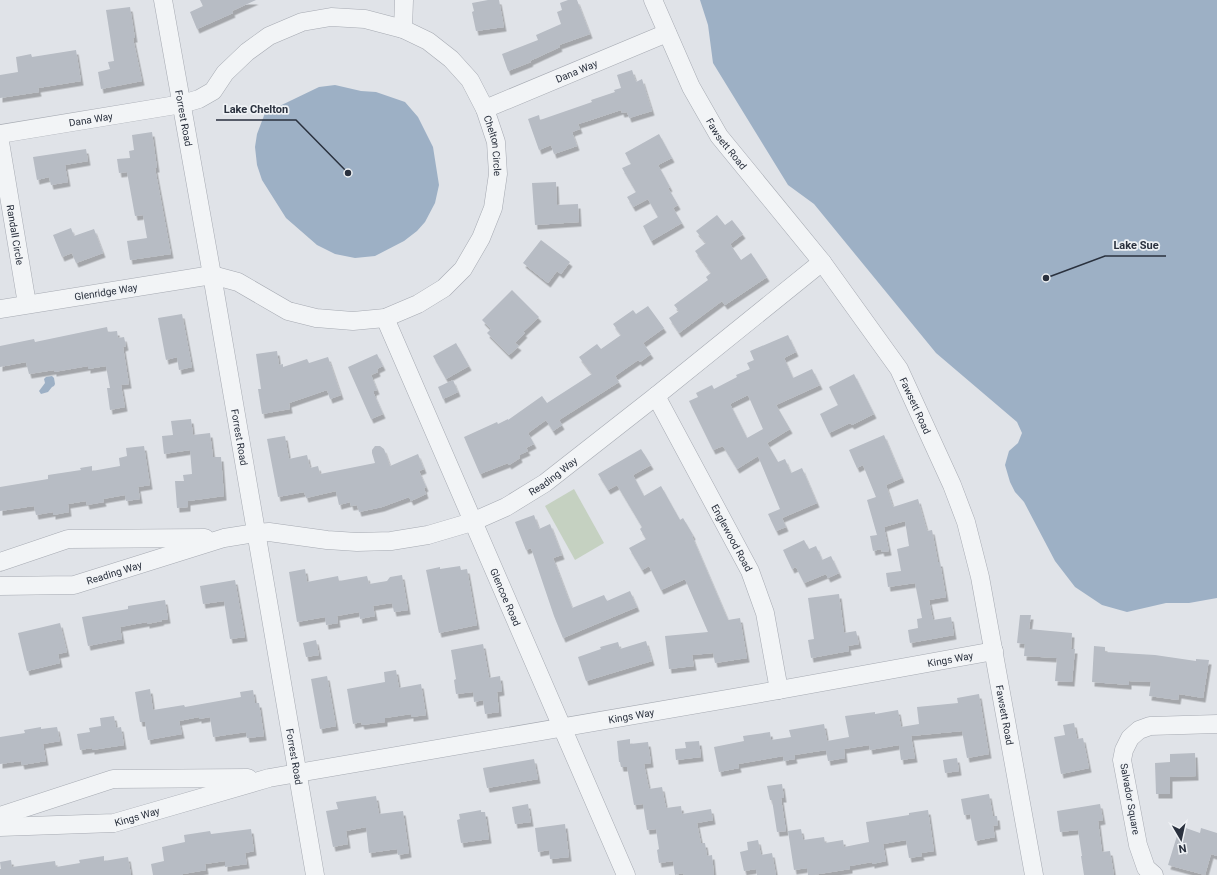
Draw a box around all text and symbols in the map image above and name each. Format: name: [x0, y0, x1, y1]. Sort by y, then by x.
street label: Dana Way: [554, 57, 599, 84]
street label: Forrest Road: [174, 89, 194, 147]
callout: Lake Chelton: [216, 97, 296, 120]
text: Lake Chelton: [224, 103, 288, 116]
street label: Dana Way: [68, 110, 114, 128]
street label: Chelton Circle: [482, 114, 504, 176]
street label: Fawsett Road: [704, 116, 749, 171]
street label: Randall Circle: [5, 204, 26, 266]
callout: Lake Sue: [1105, 233, 1166, 256]
text: Lake Sue: [1113, 239, 1159, 252]
street label: Glenridge Way: [74, 282, 139, 302]
street label: Fawsett Road: [898, 375, 933, 435]
street label: Forrest Road: [230, 408, 250, 466]
street label: Reading Way: [527, 454, 579, 497]
street label: Englewood Road: [710, 502, 755, 573]
street label: Reading Way: [85, 559, 143, 586]
street label: Glencoe Road: [488, 566, 523, 628]
street label: Kings Way: [926, 649, 974, 668]
street label: Fawsett Road: [994, 684, 1016, 746]
street label: Kings Way: [607, 706, 655, 725]
street label: Forrest Road: [284, 728, 305, 786]
street label: Salvador Square: [1118, 762, 1142, 836]
street label: Kings Way: [113, 805, 161, 828]
north arrow: [1161, 819, 1201, 859]
text: N: [1177, 841, 1187, 855]

